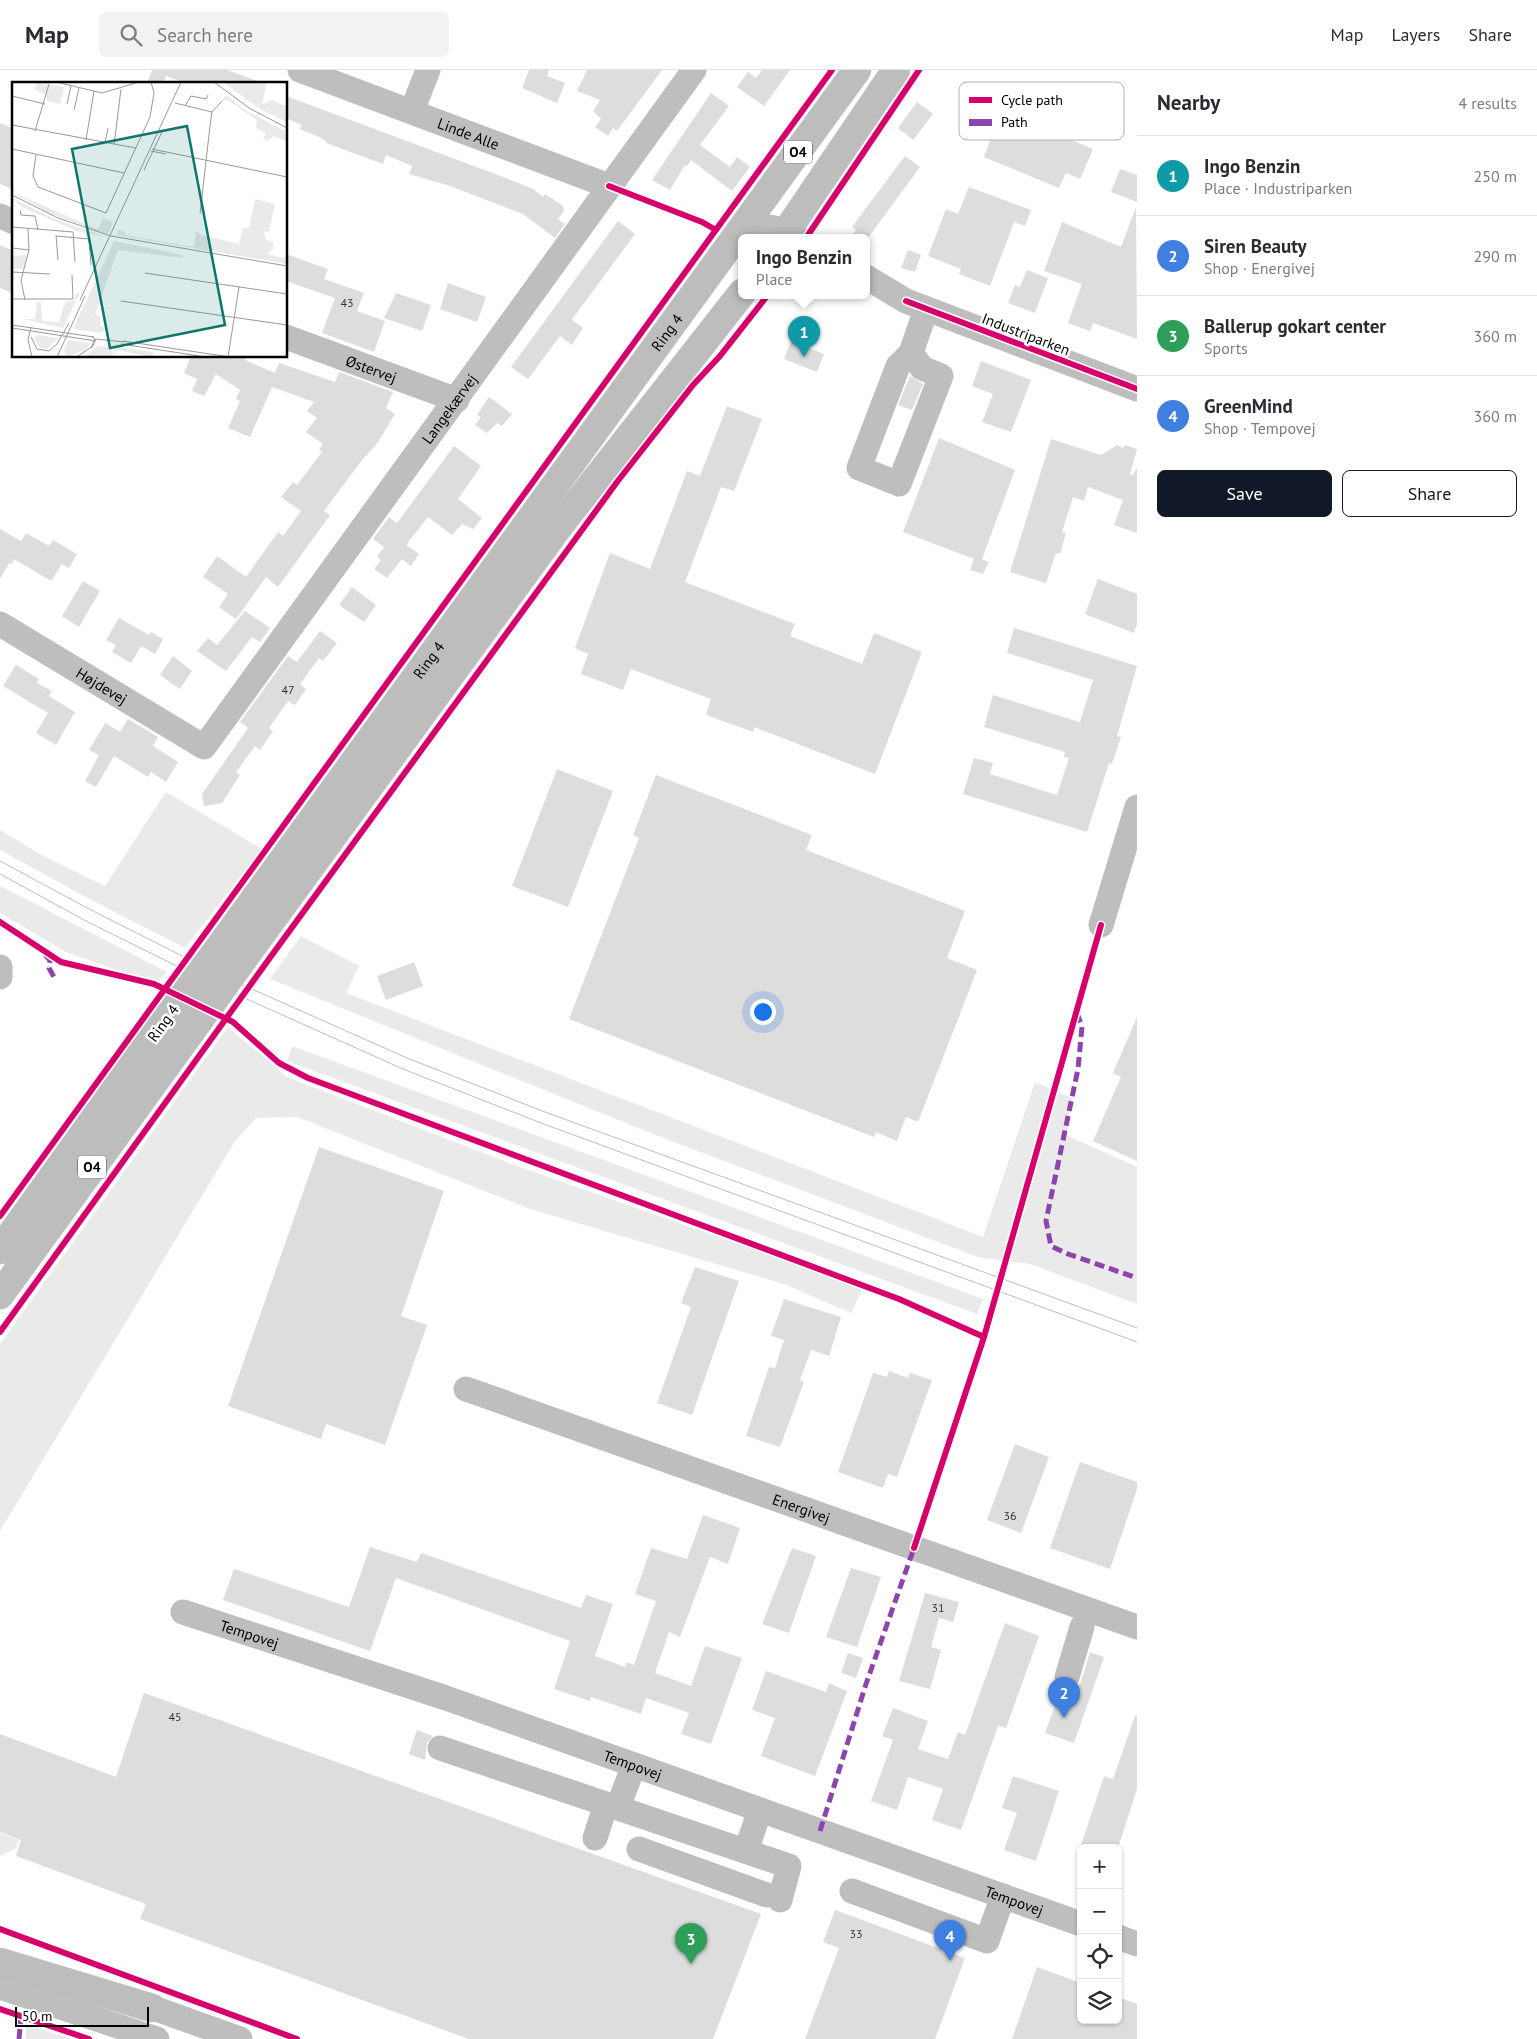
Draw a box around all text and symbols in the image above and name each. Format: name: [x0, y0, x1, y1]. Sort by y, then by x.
search box: [99, 12, 449, 57]
text: Map: [25, 19, 69, 50]
icon: search: [117, 21, 145, 49]
text: Search here: [157, 23, 253, 47]
text: Map: [1331, 23, 1363, 46]
text: Layers: [1391, 23, 1440, 46]
text: Share: [1468, 23, 1512, 46]
inset map: [12, 82, 288, 358]
legend: [959, 82, 1124, 140]
text: Nearby: [1157, 89, 1220, 116]
text: Cycle path: [1001, 91, 1063, 109]
text: 4 results: [1458, 93, 1517, 113]
street label: Linde Alle: [435, 113, 502, 153]
text: Path: [1001, 113, 1028, 131]
road number: O4: [784, 140, 812, 164]
text: Ingo Benzin: [1204, 154, 1300, 178]
text: 1: [1168, 166, 1178, 186]
text: 250 m: [1474, 166, 1517, 186]
text: Place · Industriparken: [1204, 178, 1352, 198]
popup: [738, 234, 870, 299]
text: Siren Beauty: [1204, 234, 1306, 258]
text: Ingo Benzin: [756, 245, 852, 269]
text: 2: [1168, 246, 1178, 266]
text: 290 m: [1474, 246, 1517, 266]
text: Shop · Energivej: [1204, 258, 1315, 278]
text: Place: [756, 269, 792, 289]
house number: 43: [340, 295, 354, 310]
street label: Industriparken: [979, 309, 1073, 359]
street label: Ring 4: [647, 310, 686, 355]
text: Ballerup gokart center: [1204, 314, 1386, 338]
pin: 1: [788, 316, 820, 357]
text: 3: [1168, 326, 1178, 346]
text: 360 m: [1474, 326, 1517, 346]
text: Sports: [1204, 338, 1248, 358]
street label: Østervej: [343, 350, 400, 387]
street label: Langekærvej: [417, 370, 481, 447]
text: GreenMind: [1204, 394, 1293, 418]
text: 4: [1168, 406, 1178, 426]
text: 360 m: [1474, 406, 1517, 426]
text: Shop · Tempovej: [1204, 418, 1316, 438]
button: Save: [1157, 470, 1332, 517]
button: Share: [1342, 470, 1517, 517]
street label: Ring 4: [408, 637, 448, 682]
street label: Højdevej: [73, 663, 131, 708]
house number: 47: [281, 682, 295, 697]
your location: [750, 999, 776, 1025]
street label: Ring 4: [143, 1001, 183, 1045]
road number: O4: [78, 1156, 106, 1178]
street label: Energivej: [770, 1489, 833, 1527]
house number: 36: [1003, 1508, 1017, 1523]
house number: 31: [931, 1600, 945, 1615]
street label: Tempovej: [218, 1615, 281, 1652]
pin: 2: [1048, 1677, 1080, 1718]
house number: 45: [168, 1709, 182, 1724]
street label: Tempovej: [601, 1745, 665, 1784]
map controls: [1077, 1844, 1122, 2024]
button: +: [1077, 1844, 1122, 1889]
street label: Tempovej: [982, 1881, 1046, 1919]
button: −: [1077, 1889, 1122, 1934]
pin: 4: [934, 1920, 966, 1961]
pin: 3: [675, 1923, 707, 1964]
house number: 33: [849, 1926, 863, 1941]
button: locate: [1077, 1934, 1122, 1979]
button: layers: [1077, 1979, 1122, 2024]
scale bar: [15, 2004, 149, 2027]
text: 50 m: [22, 2007, 52, 2025]

